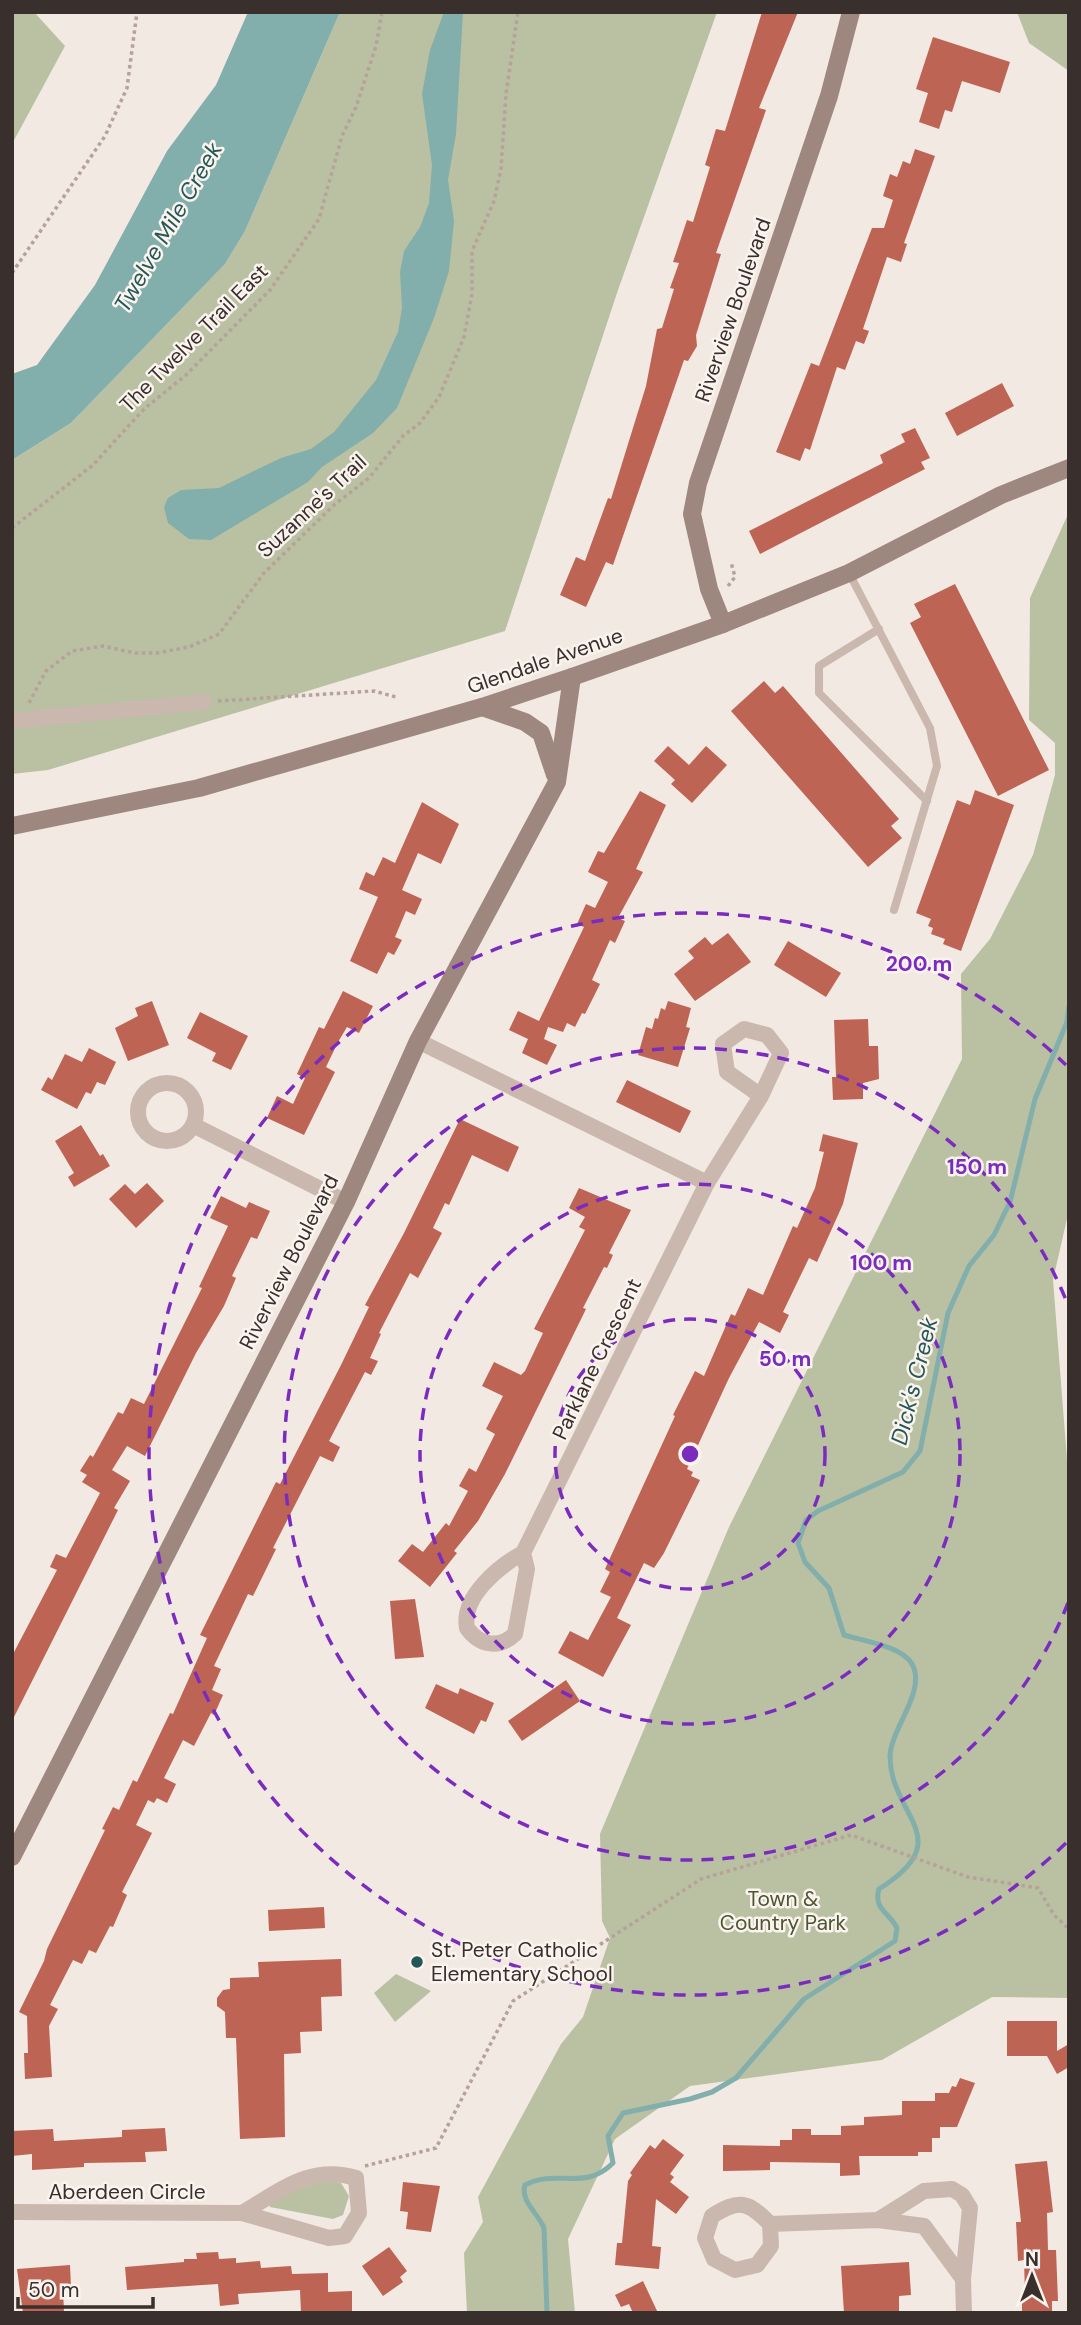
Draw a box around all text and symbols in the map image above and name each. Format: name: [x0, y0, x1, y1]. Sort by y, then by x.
water label: Twelve Mile Creek: [107, 136, 229, 317]
street label: Riverview Boulevard: [688, 214, 778, 406]
street label: The Twelve Trail East: [114, 258, 274, 418]
street label: Suzanne's Trail: [251, 448, 373, 564]
street label: Glendale Avenue: [464, 621, 627, 701]
text: 200 m: [886, 950, 952, 978]
text: 150 m: [947, 1153, 1007, 1181]
street label: Riverview Boulevard: [233, 1170, 345, 1354]
text: 100 m: [850, 1249, 912, 1277]
street label: Parklane Crescent: [546, 1274, 648, 1444]
water label: Dick's Creek: [884, 1314, 944, 1448]
text: 50 m: [759, 1345, 811, 1373]
centre of rings: [678, 1442, 702, 1466]
park label: Town & Country Park: [720, 1885, 847, 1937]
place label: St. Peter Catholic Elementary School: [431, 1936, 613, 1988]
marker: St. Peter Catholic Elementary School: [409, 1954, 425, 1970]
street label: Aberdeen Circle: [48, 2178, 206, 2206]
north arrow: [997, 2241, 1067, 2311]
text: N: [1025, 2247, 1039, 2272]
scale bar: [18, 2266, 152, 2310]
text: 50 m: [28, 2276, 79, 2304]

